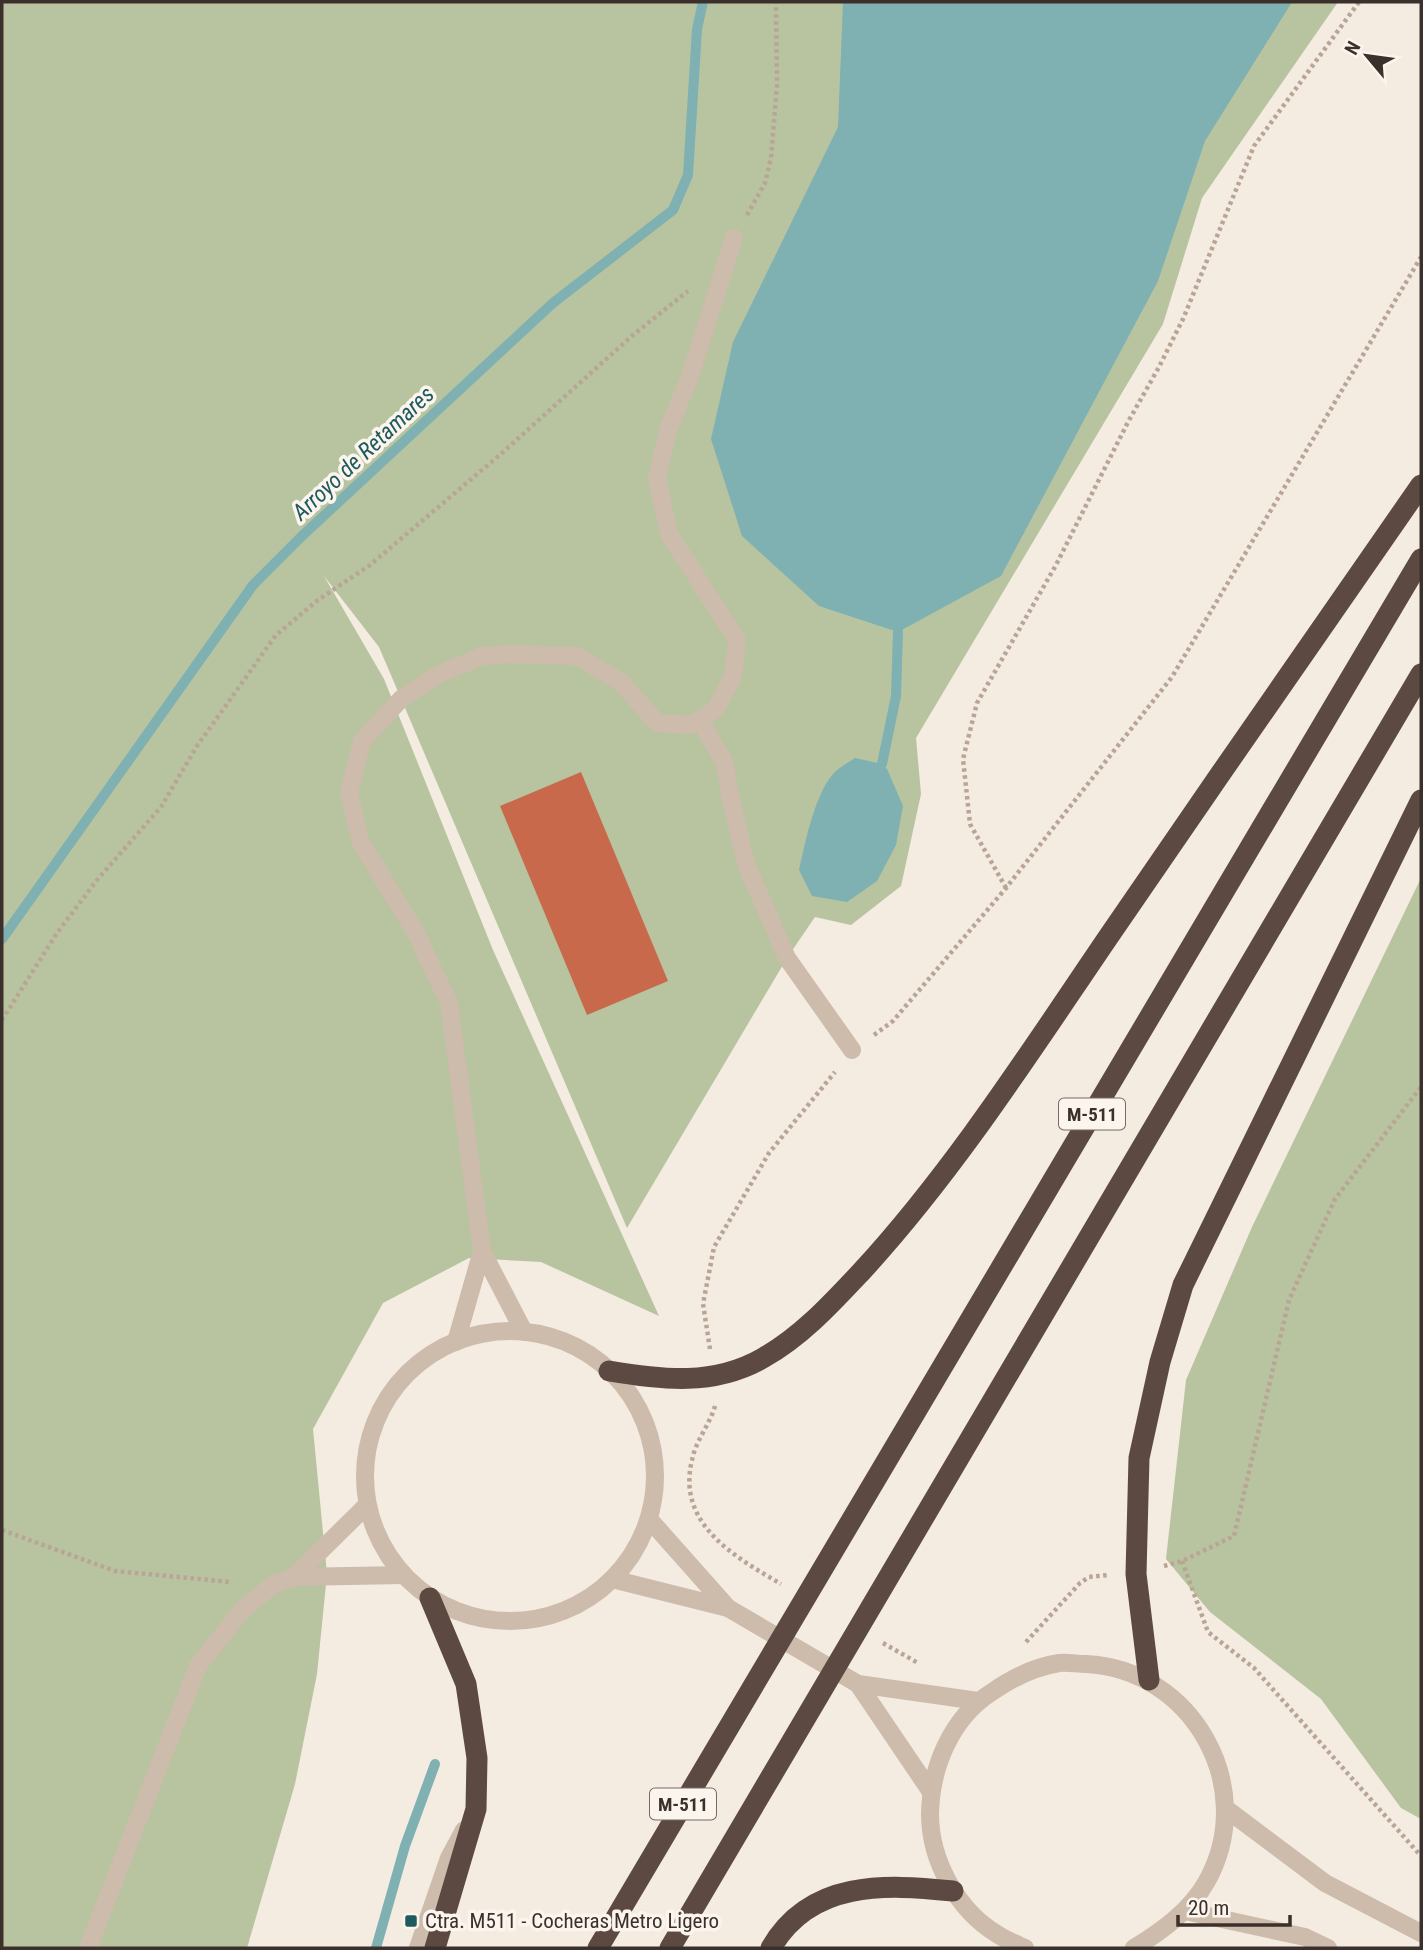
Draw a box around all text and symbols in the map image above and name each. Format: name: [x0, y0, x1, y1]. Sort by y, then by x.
north arrow: [1332, 21, 1402, 91]
text: N: [1340, 37, 1365, 59]
water label: Arroyo de Retamares: [286, 381, 440, 527]
road number: M-511: [1059, 1098, 1125, 1130]
road number: M-511: [650, 1788, 716, 1820]
scale bar: [1178, 1884, 1290, 1928]
text: 20 m: [1188, 1896, 1229, 1920]
place label: Ctra. M511 - Cocheras Metro Ligero: [425, 1909, 719, 1933]
marker: Ctra. M511 - Cocheras Metro Ligero: [403, 1913, 419, 1929]

